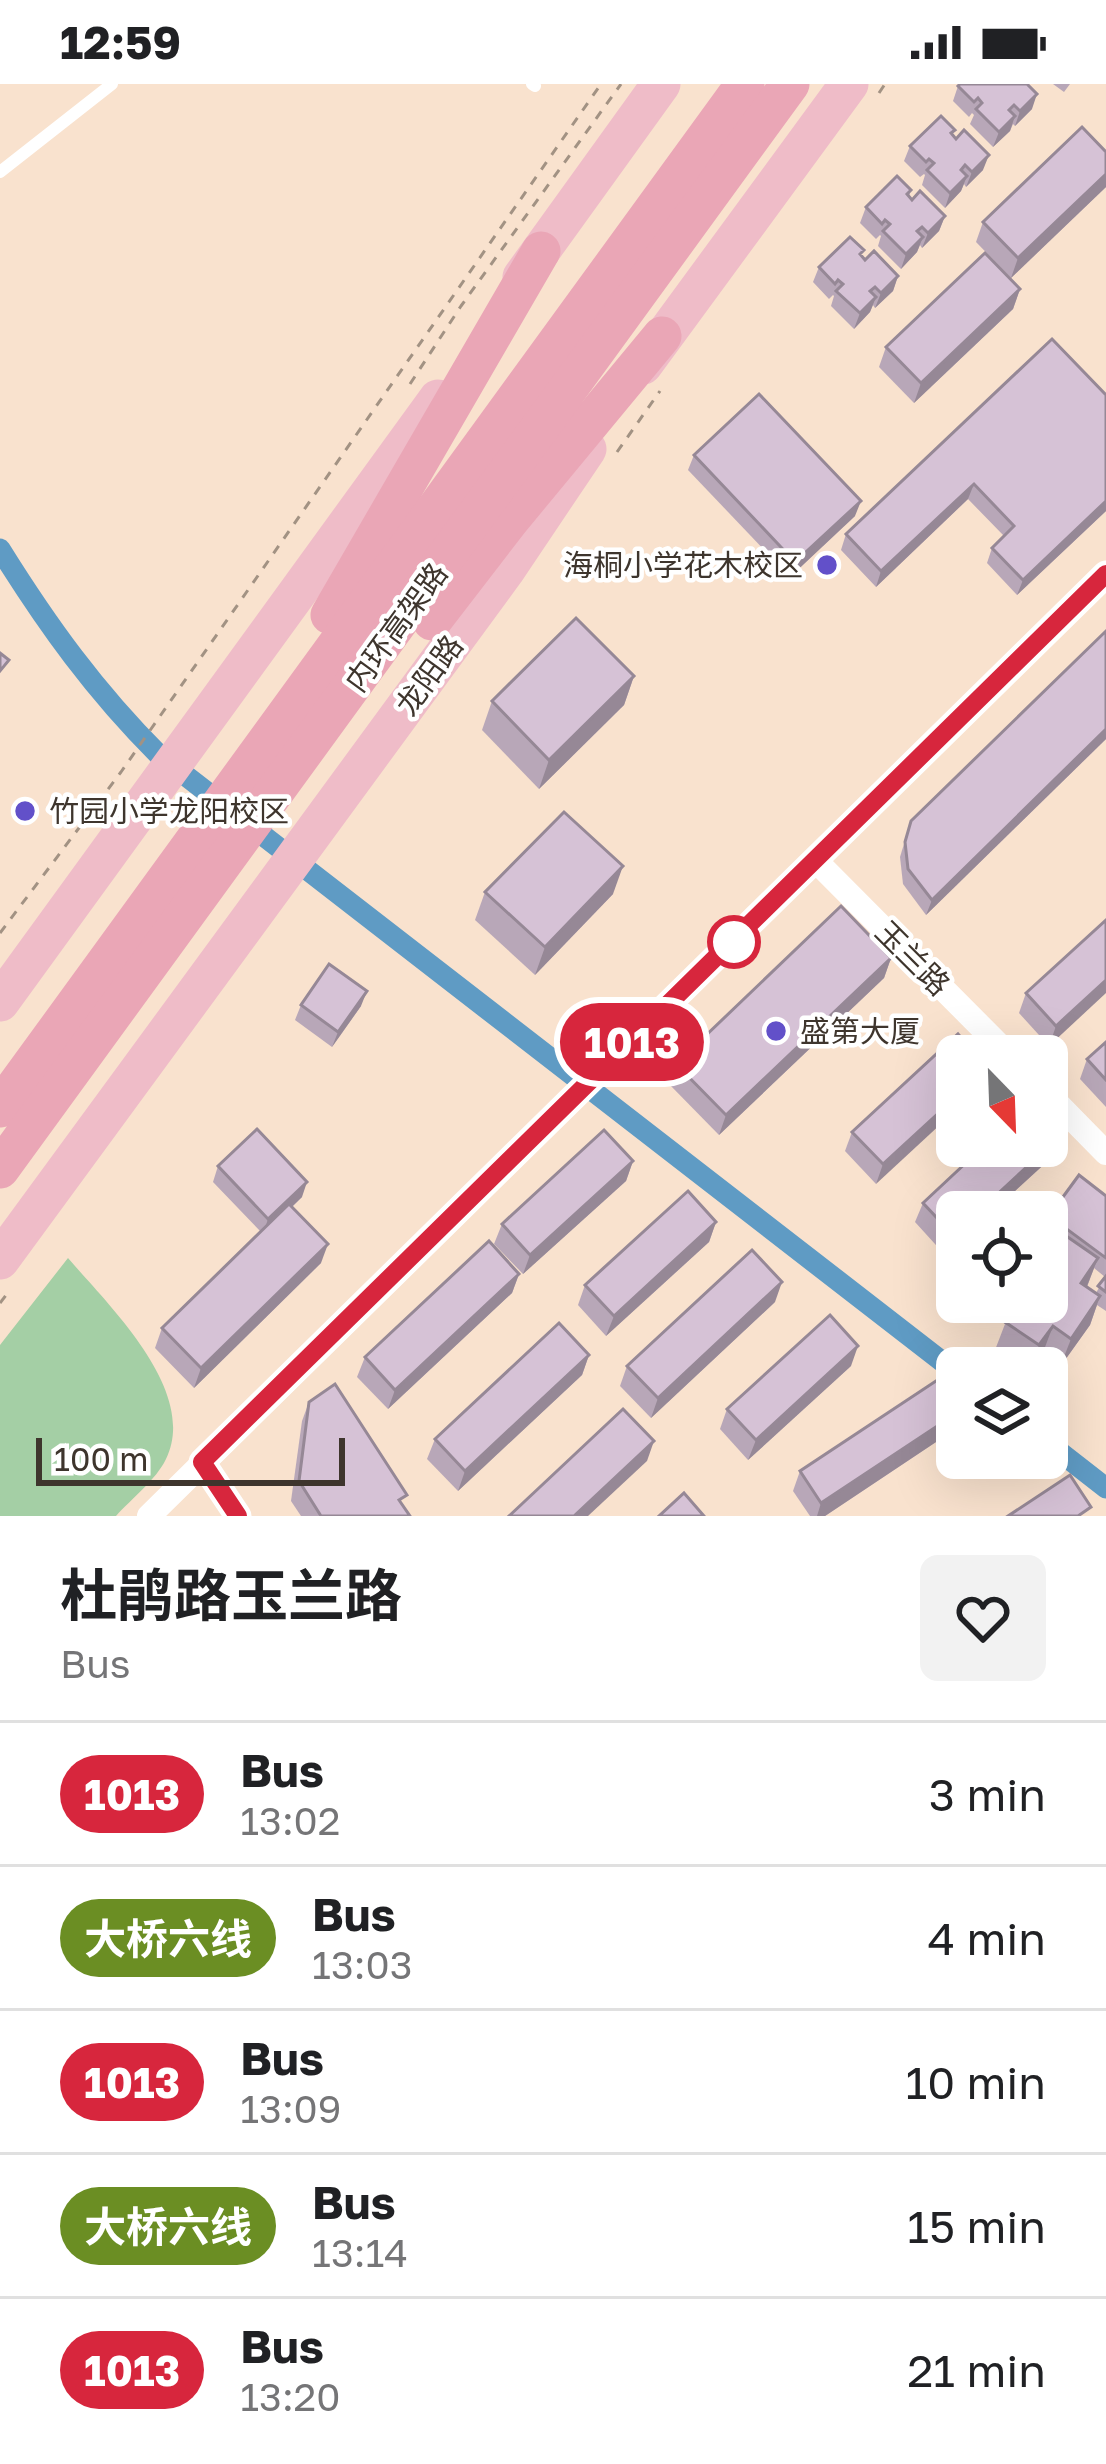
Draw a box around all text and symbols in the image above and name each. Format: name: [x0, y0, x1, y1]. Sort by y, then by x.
text: 12:59: [60, 15, 181, 69]
place label: 海桐小学花木校区: [563, 547, 803, 583]
marker: 海桐小学花木校区: [814, 552, 840, 578]
street label: 内环高架路: [337, 556, 455, 698]
street label: 龙阳路: [388, 628, 470, 722]
place label: 竹园小学龙阳校区: [49, 793, 289, 829]
marker: 竹园小学龙阳校区: [12, 798, 38, 824]
street label: 玉兰路: [868, 913, 958, 1003]
unlabelled marker: [709, 917, 759, 967]
line badge: 1013: [548, 1003, 716, 1081]
place label: 盛第大厦: [800, 1013, 920, 1049]
text: 1013: [584, 1017, 680, 1067]
marker: 盛第大厦: [763, 1018, 789, 1044]
north arrow: [936, 1035, 1068, 1167]
map controls: [936, 1035, 1068, 1479]
button: locate: [936, 1191, 1068, 1323]
button: layers: [936, 1347, 1068, 1479]
scale bar: [36, 1432, 345, 1485]
text: 100 m: [54, 1439, 148, 1478]
button: heart: [920, 1555, 1046, 1681]
text: 杜鹃路玉兰路: [60, 1560, 402, 1629]
text: Bus: [60, 1640, 130, 1687]
text: Bus: [240, 1743, 324, 1797]
text: 3 min: [929, 1767, 1046, 1821]
text: 1013: [84, 1769, 180, 1819]
text: 13:02: [240, 1797, 340, 1844]
text: Bus: [312, 1887, 396, 1941]
text: 4 min: [928, 1911, 1046, 1965]
text: 大桥六线: [84, 1913, 252, 1963]
text: 13:03: [312, 1941, 412, 1988]
text: Bus: [240, 2031, 324, 2085]
text: 10 min: [905, 2055, 1046, 2109]
text: 1013: [84, 2057, 180, 2107]
text: 13:09: [240, 2085, 341, 2132]
text: Bus: [312, 2175, 396, 2229]
text: 15 min: [907, 2199, 1046, 2253]
text: 大桥六线: [84, 2201, 252, 2251]
text: 13:14: [312, 2229, 408, 2276]
text: Bus: [240, 2319, 324, 2373]
text: 21 min: [907, 2343, 1046, 2397]
text: 1013: [84, 2345, 180, 2395]
text: 13:20: [240, 2373, 340, 2420]

